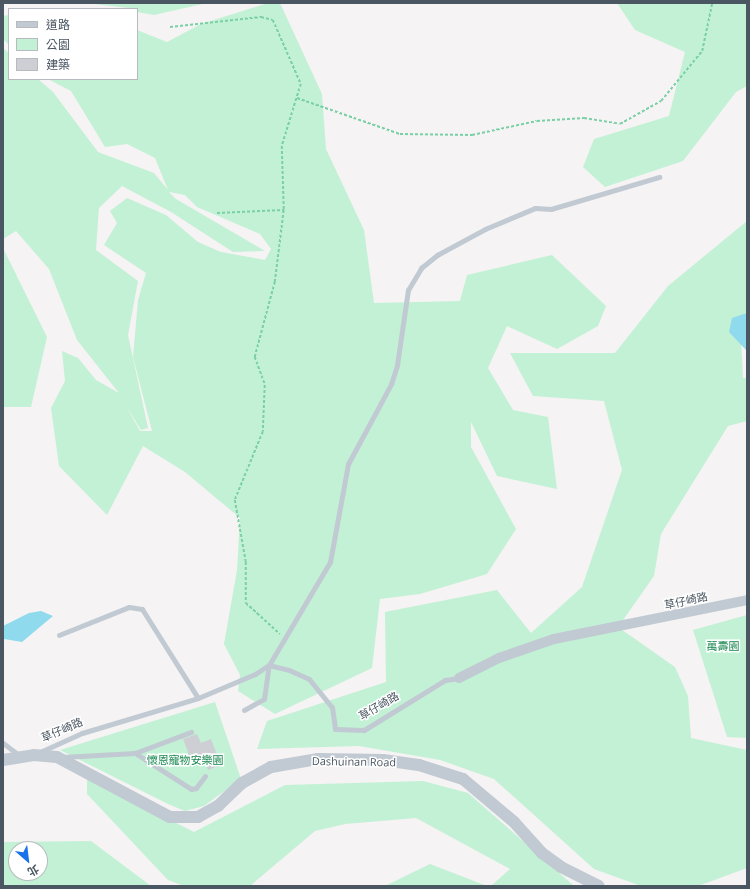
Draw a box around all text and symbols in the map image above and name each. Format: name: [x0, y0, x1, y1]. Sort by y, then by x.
legend: [8, 8, 138, 80]
text: 道路: [46, 16, 70, 33]
text: 公園: [46, 36, 70, 53]
text: 建築: [46, 56, 70, 73]
street label: 草仔崎路: [663, 590, 709, 612]
park label: 萬壽園: [707, 639, 739, 653]
street label: 草仔崎路: [357, 689, 401, 723]
street label: 草仔崎路: [39, 715, 85, 745]
park label: 懷恩寵物安樂園: [147, 753, 223, 767]
street label: Dashuinan Road: [312, 755, 396, 769]
north arrow: [8, 841, 48, 881]
text: 北: [25, 862, 42, 880]

